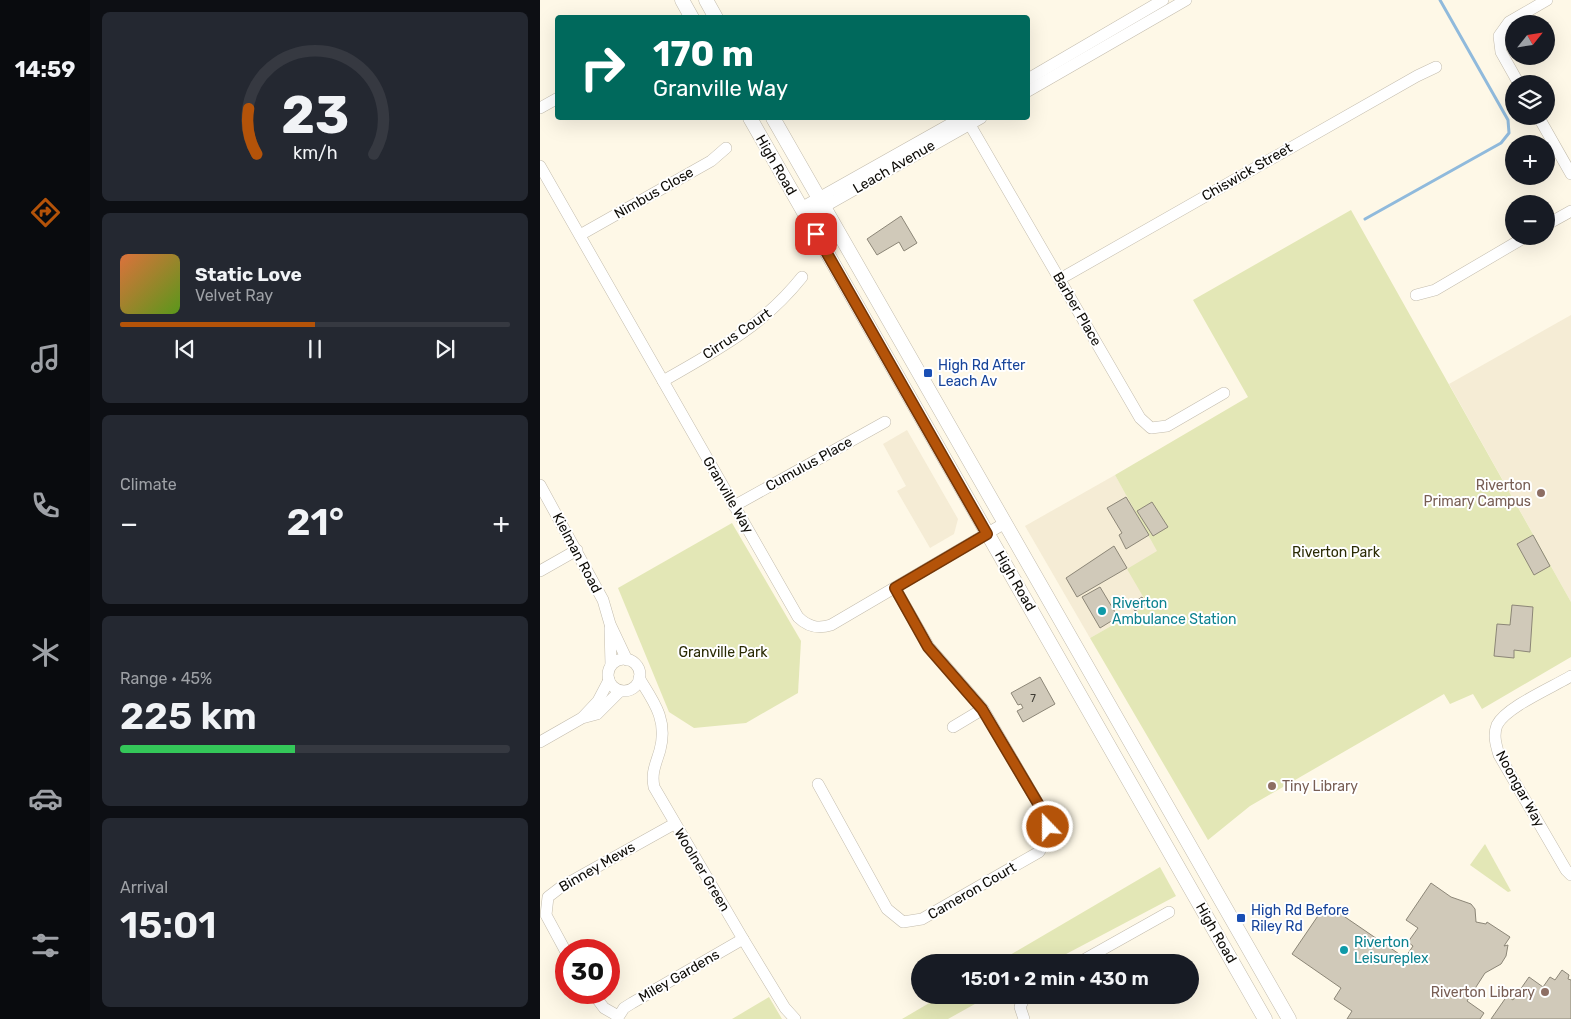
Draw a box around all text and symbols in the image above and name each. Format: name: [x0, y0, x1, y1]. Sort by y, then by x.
north arrow: [1505, 15, 1555, 65]
map controls: [1505, 15, 1555, 245]
text: 170 m: [653, 33, 754, 75]
icon: right: [570, 35, 635, 100]
text: 14:59: [15, 56, 75, 83]
text: Granville Way: [653, 75, 788, 102]
button: layers: [1505, 75, 1555, 125]
text: 23: [281, 84, 349, 146]
street label: High Road: [752, 132, 800, 198]
button: +: [1505, 135, 1555, 185]
street label: Leach Avenue: [850, 137, 938, 197]
street label: Chiswick Street: [1199, 139, 1296, 205]
text: km/h: [293, 142, 337, 163]
street label: Nimbus Close: [611, 163, 697, 223]
icon: directions: [28, 195, 63, 230]
button: −: [1505, 195, 1555, 245]
pin: [795, 213, 837, 255]
icon: arrive: [802, 220, 830, 248]
text: Static Love: [195, 263, 302, 286]
street label: Barber Place: [1049, 269, 1105, 349]
text: Velvet Ray: [195, 286, 273, 305]
street label: Cirrus Court: [700, 305, 775, 363]
icon: previous: [171, 335, 199, 363]
icon: pause: [301, 335, 329, 363]
icon: next: [431, 335, 459, 363]
icon: music: [28, 341, 63, 376]
place label: High Rd After Leach Av: [938, 357, 1026, 390]
marker: High Rd After Leach Av: [922, 367, 934, 379]
street label: Cumulus Place: [763, 433, 856, 495]
street label: Granville Way: [699, 454, 757, 537]
text: Climate: [120, 475, 177, 494]
place label: Riverton Primary Campus: [1424, 477, 1531, 510]
marker: Riverton Primary Campus: [1535, 487, 1547, 499]
icon: phone: [28, 488, 63, 523]
text: 21°: [287, 499, 344, 545]
text: −: [120, 507, 138, 540]
text: +: [493, 507, 510, 540]
street label: Kielman Road: [549, 510, 605, 596]
park label: Riverton Park: [1292, 544, 1381, 561]
street label: High Road: [991, 548, 1039, 614]
place label: Riverton Ambulance Station: [1112, 595, 1236, 628]
marker: Riverton Ambulance Station: [1096, 605, 1108, 617]
icon: climate: [28, 635, 63, 670]
park label: Granville Park: [678, 644, 768, 661]
text: Range · 45%: [120, 669, 212, 688]
house number: 7: [1030, 692, 1036, 705]
text: 225 km: [120, 693, 257, 739]
street label: Noongar Way: [1492, 748, 1548, 830]
place label: Tiny Library: [1282, 778, 1358, 795]
marker: Tiny Library: [1266, 780, 1278, 792]
icon: car: [28, 781, 63, 816]
position arrow: [1021, 800, 1073, 852]
street label: Woolner Green: [670, 825, 734, 915]
street label: Binney Mews: [556, 838, 638, 896]
street label: Cameron Court: [925, 859, 1020, 923]
text: Arrival: [120, 878, 168, 897]
street label: High Road: [1192, 900, 1240, 966]
text: 15:01: [120, 902, 217, 948]
place label: High Rd Before Riley Rd: [1251, 902, 1349, 935]
marker: High Rd Before Riley Rd: [1235, 912, 1247, 924]
icon: filters: [28, 928, 63, 963]
place label: Riverton Leisureplex: [1354, 934, 1429, 967]
speed limit sign: 30: [555, 939, 620, 1004]
marker: Riverton Leisureplex: [1338, 944, 1350, 956]
street label: Miley Gardens: [636, 946, 722, 1006]
text: 15:01 · 2 min · 430 m: [961, 967, 1149, 990]
place label: Riverton Library: [1431, 984, 1535, 1001]
marker: Riverton Library: [1539, 986, 1551, 998]

